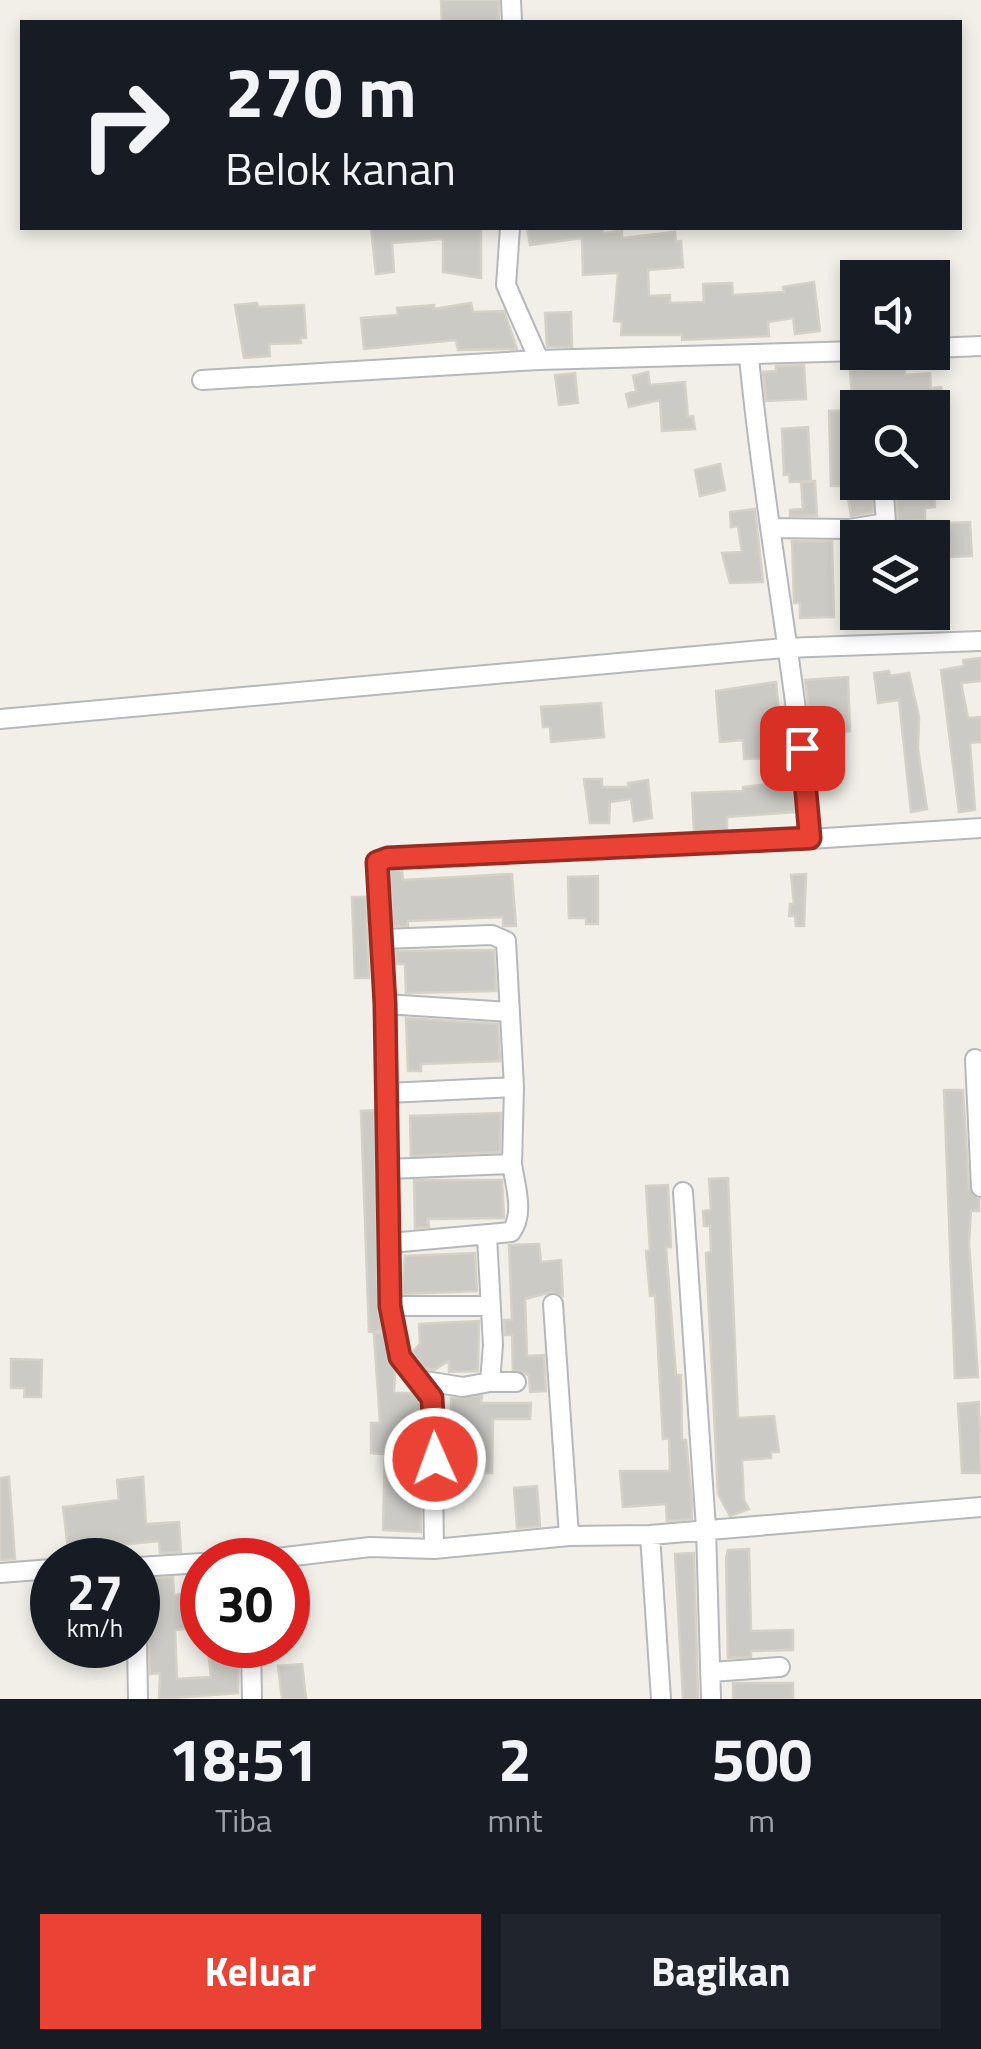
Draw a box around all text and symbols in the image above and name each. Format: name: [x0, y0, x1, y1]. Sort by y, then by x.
text: 270 m: [225, 38, 417, 144]
icon: right: [60, 60, 190, 190]
text: Belok kanan: [225, 134, 456, 202]
map controls: [840, 260, 950, 630]
button: sound: [840, 260, 950, 370]
button: search: [840, 390, 950, 500]
button: layers: [840, 520, 950, 630]
pin: [760, 706, 845, 791]
icon: arrive: [775, 721, 830, 776]
position arrow: [383, 1407, 487, 1511]
speed limit sign: 30: [180, 1538, 310, 1668]
text: 27: [67, 1553, 123, 1629]
text: km/h: [67, 1609, 123, 1647]
text: 18:51: [169, 1713, 319, 1804]
text: 2: [498, 1713, 532, 1804]
text: 500: [711, 1713, 812, 1804]
text: Tiba: [215, 1796, 272, 1844]
text: mnt: [487, 1796, 543, 1844]
text: m: [748, 1796, 775, 1844]
button: Keluar: [40, 1914, 481, 2029]
button: Bagikan: [501, 1914, 941, 2029]

